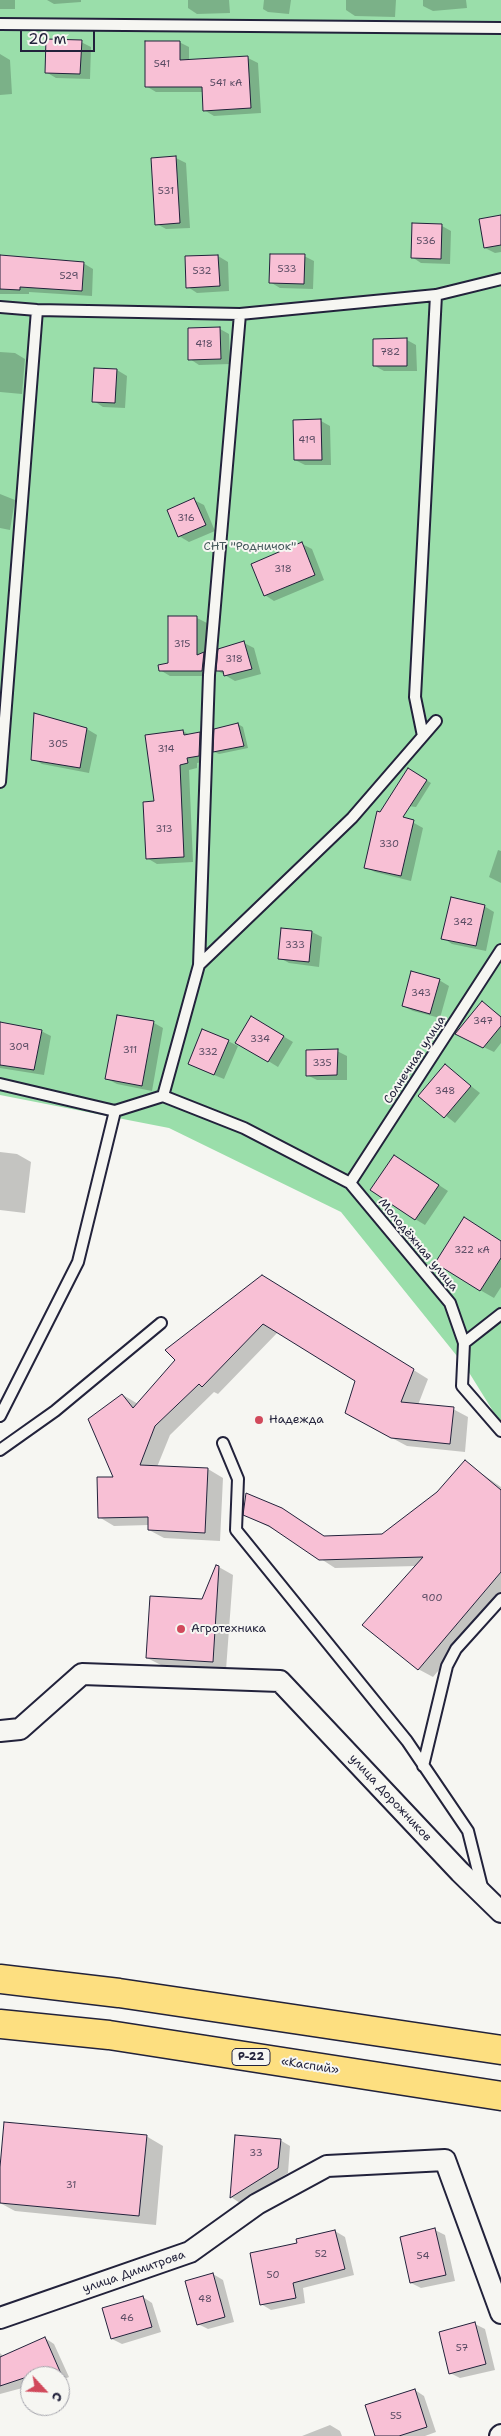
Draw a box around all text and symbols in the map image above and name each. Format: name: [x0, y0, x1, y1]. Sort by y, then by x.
scale bar: [22, 20, 98, 52]
text: 20 m: [28, 29, 67, 49]
house number: 541: [154, 58, 170, 70]
house number: 541 кА: [210, 77, 242, 89]
house number: 531: [158, 185, 174, 197]
house number: 536: [416, 235, 436, 247]
house number: 533: [277, 263, 297, 275]
house number: 532: [193, 265, 211, 277]
house number: 529: [59, 270, 79, 282]
house number: 418: [195, 338, 213, 350]
house number: 782: [380, 346, 400, 358]
house number: 419: [298, 434, 316, 446]
house number: 316: [177, 512, 195, 524]
park label: СНТ "Родничок": [204, 540, 296, 554]
house number: 318: [274, 563, 292, 575]
house number: 315: [174, 638, 190, 650]
house number: 318: [225, 653, 243, 665]
house number: 305: [48, 738, 68, 750]
house number: 314: [157, 743, 175, 755]
house number: 313: [155, 823, 173, 835]
house number: 330: [379, 838, 399, 850]
house number: 342: [453, 916, 473, 928]
house number: 333: [285, 939, 305, 951]
house number: 343: [411, 987, 431, 999]
street label: Солнечная улица: [381, 1013, 449, 1107]
house number: 347: [473, 1015, 493, 1027]
house number: 334: [250, 1033, 270, 1045]
house number: 309: [9, 1041, 29, 1053]
house number: 311: [123, 1044, 137, 1056]
house number: 332: [198, 1046, 218, 1058]
house number: 335: [312, 1057, 332, 1069]
house number: 348: [435, 1085, 455, 1097]
street label: Молодёжная улица: [375, 1196, 461, 1294]
house number: 322 кА: [454, 1244, 490, 1256]
place label: Надежда: [269, 1413, 324, 1427]
marker: Надежда: [253, 1414, 265, 1426]
house number: 900: [422, 1592, 442, 1604]
place label: Агротехника: [191, 1622, 266, 1636]
marker: Агротехника: [175, 1623, 187, 1635]
street label: улица Дорожников: [346, 1751, 434, 1845]
road number: Р-22: [232, 2048, 270, 2066]
street label: «Каспий»: [280, 2054, 340, 2078]
house number: 33: [249, 2147, 263, 2159]
house number: 31: [66, 2179, 76, 2191]
street label: улица Димитрова: [81, 2248, 187, 2296]
house number: 52: [315, 2248, 327, 2260]
house number: 54: [417, 2250, 429, 2262]
house number: 50: [266, 2269, 280, 2281]
house number: 48: [198, 2293, 212, 2305]
house number: 46: [120, 2312, 134, 2324]
house number: 57: [456, 2342, 468, 2354]
north arrow: [20, 2366, 70, 2416]
text: С: [48, 2389, 68, 2405]
house number: 55: [390, 2410, 402, 2422]

